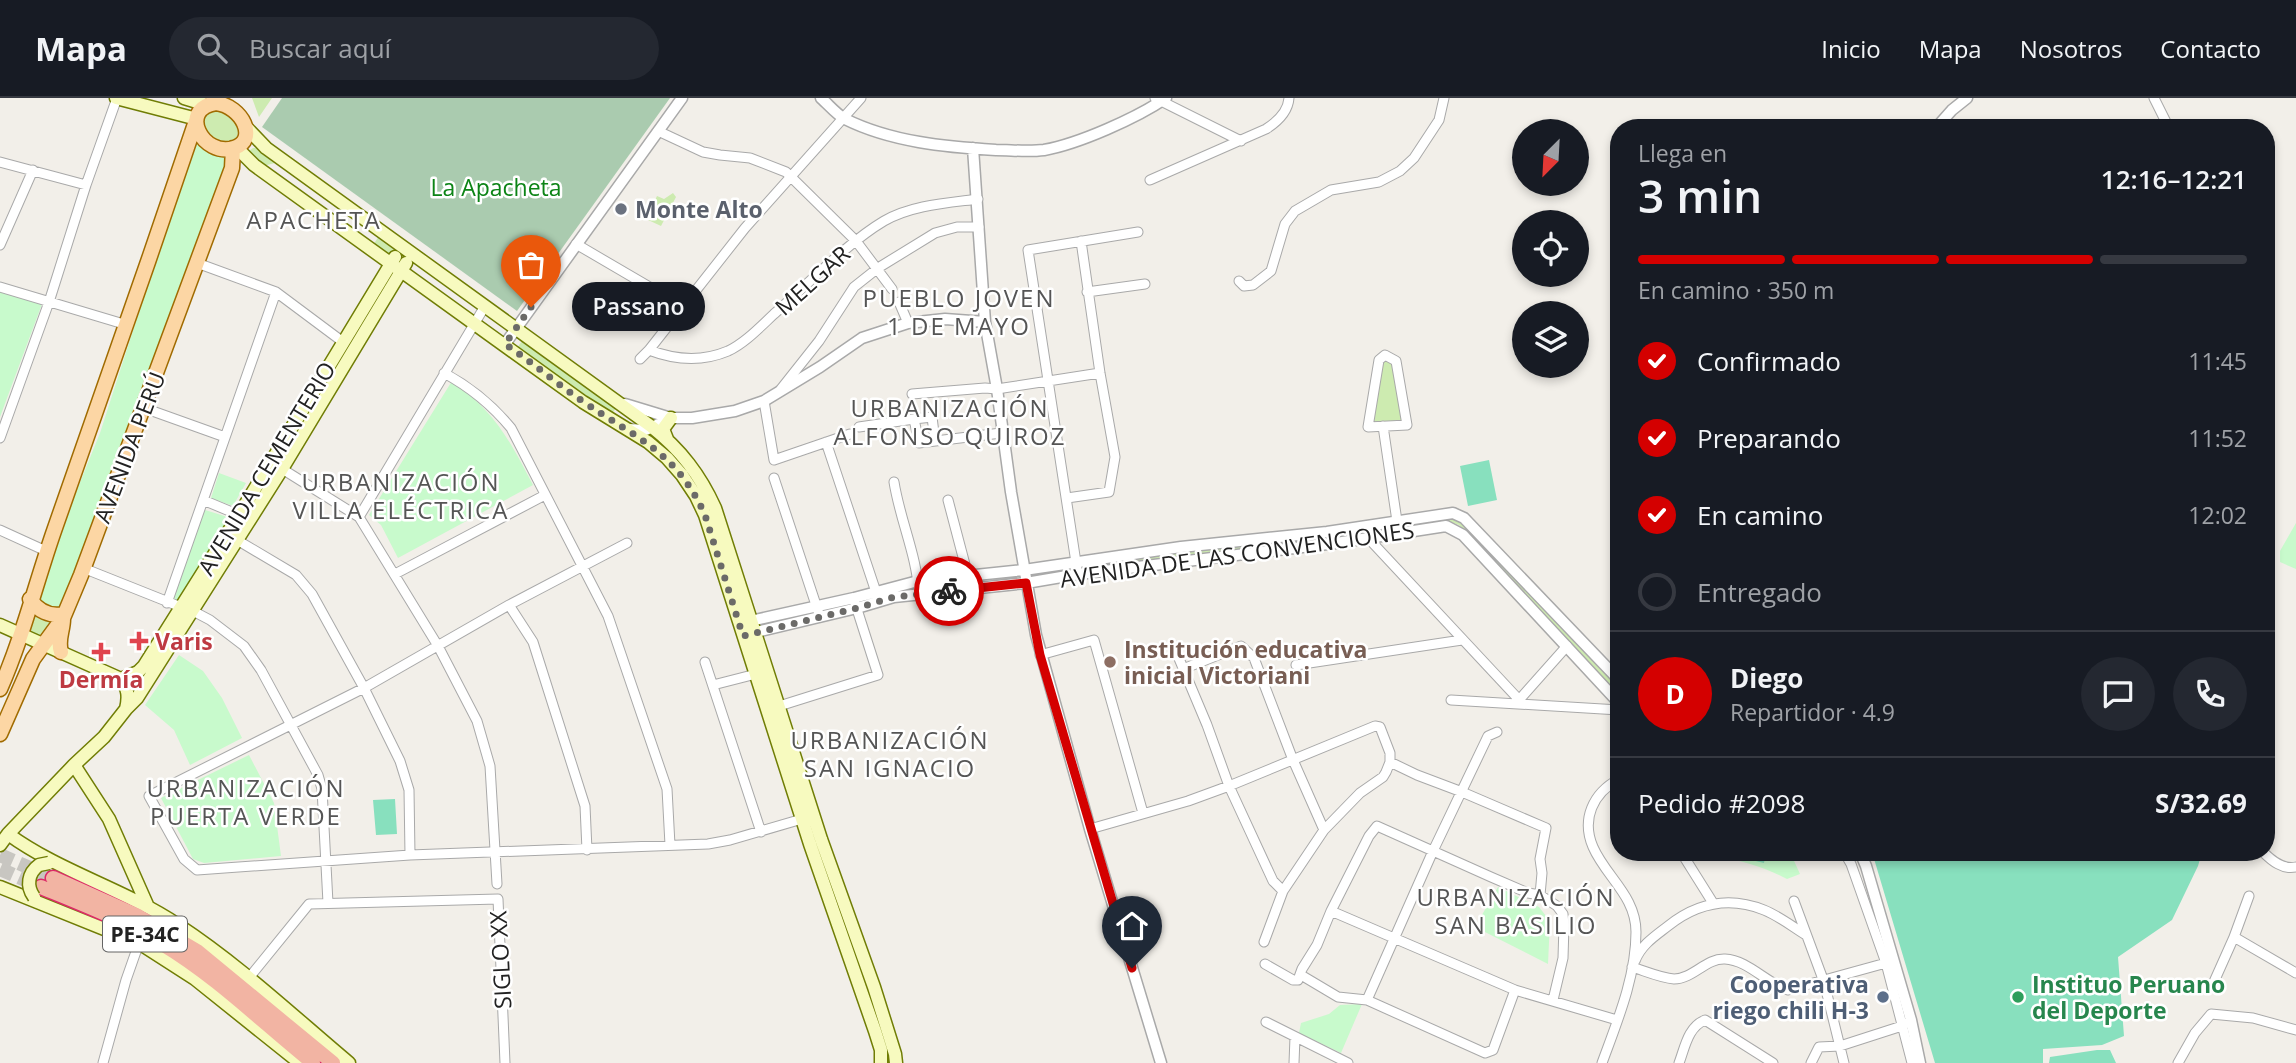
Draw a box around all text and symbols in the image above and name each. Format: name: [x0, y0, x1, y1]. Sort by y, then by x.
search box: [169, 17, 659, 80]
text: Mapa: [35, 26, 127, 71]
icon: search: [193, 29, 231, 67]
text: Buscar aquí: [249, 30, 391, 66]
text: Inicio: [1821, 32, 1881, 65]
text: Mapa: [1919, 32, 1982, 65]
text: Nosotros: [2020, 32, 2122, 65]
text: Contacto: [2160, 32, 2261, 65]
north arrow: [1512, 119, 1589, 196]
map controls: [1512, 119, 1589, 378]
text: Llega en: [1638, 137, 1727, 169]
text: 12:16–12:21: [2101, 161, 2247, 197]
text: 3 min: [1638, 164, 1762, 226]
park label: La Apacheta: [430, 171, 562, 203]
place label: Monte Alto: [635, 193, 763, 225]
marker: Monte Alto: [613, 201, 629, 217]
district label: APACHETA: [246, 203, 382, 236]
button: locate: [1512, 210, 1589, 287]
pin: [501, 235, 561, 307]
street label: MELGAR: [768, 238, 856, 322]
icon: bag: [512, 246, 550, 284]
text: En camino · 350 m: [1638, 274, 1834, 306]
district label: PUEBLO JOVEN 1 DE MAYO: [862, 281, 1056, 342]
callout: Passano: [573, 282, 706, 332]
text: Passano: [593, 290, 684, 322]
button: layers: [1512, 301, 1589, 378]
icon: check: [1638, 342, 1676, 380]
text: Confirmado: [1697, 343, 1841, 379]
text: 11:45: [2188, 345, 2247, 377]
street label: AVENIDA CEMENTERIO: [189, 355, 343, 581]
street label: AVENIDA PERÚ: [85, 367, 173, 527]
district label: URBANIZACIÓN ALFONSO QUIROZ: [834, 391, 1066, 452]
icon: check: [1638, 419, 1676, 457]
text: Preparando: [1697, 420, 1841, 456]
text: 11:52: [2188, 422, 2247, 454]
district label: URBANIZACIÓN VILLA ELÉCTRICA: [293, 465, 509, 526]
icon: check: [1638, 496, 1676, 534]
text: En camino: [1697, 497, 1823, 533]
text: 12:02: [2188, 499, 2247, 531]
street label: AVENIDA DE LAS CONVENCIONES: [1058, 513, 1416, 595]
courier: [914, 556, 984, 626]
icon: bike: [930, 572, 968, 610]
text: Entregado: [1697, 574, 1822, 610]
place label: Varis: [155, 625, 213, 657]
marker: Varis: [129, 631, 149, 651]
place label: Institución educativa inicial Victoriani: [1124, 633, 1367, 691]
marker: Dermía: [91, 642, 111, 662]
marker: Institución educativa inicial Victoriani: [1102, 654, 1118, 670]
button: chat: [2081, 657, 2155, 731]
button: phone: [2173, 657, 2247, 731]
text: Diego: [1730, 660, 1803, 696]
place label: Dermía: [59, 663, 143, 695]
text: D: [1665, 676, 1685, 712]
text: Repartidor · 4.9: [1730, 696, 1895, 728]
district label: URBANIZACIÓN SAN IGNACIO: [790, 723, 990, 784]
district label: URBANIZACIÓN PUERTA VERDE: [146, 771, 346, 832]
text: Pedido #2098: [1638, 785, 1805, 821]
text: S/32.69: [2155, 785, 2247, 821]
district label: URBANIZACIÓN SAN BASILIO: [1416, 880, 1616, 941]
pin: [1102, 896, 1162, 968]
icon: home: [1113, 907, 1151, 945]
street label: SIGLO XX: [481, 909, 519, 1010]
road number: PE-34C: [103, 916, 187, 952]
place label: Cooperativa riego chili H-3: [1713, 968, 1869, 1026]
place label: Instituo Peruano del Deporte: [2032, 968, 2225, 1026]
marker: Cooperativa riego chili H-3: [1875, 989, 1891, 1005]
marker: Instituo Peruano del Deporte: [2010, 989, 2026, 1005]

